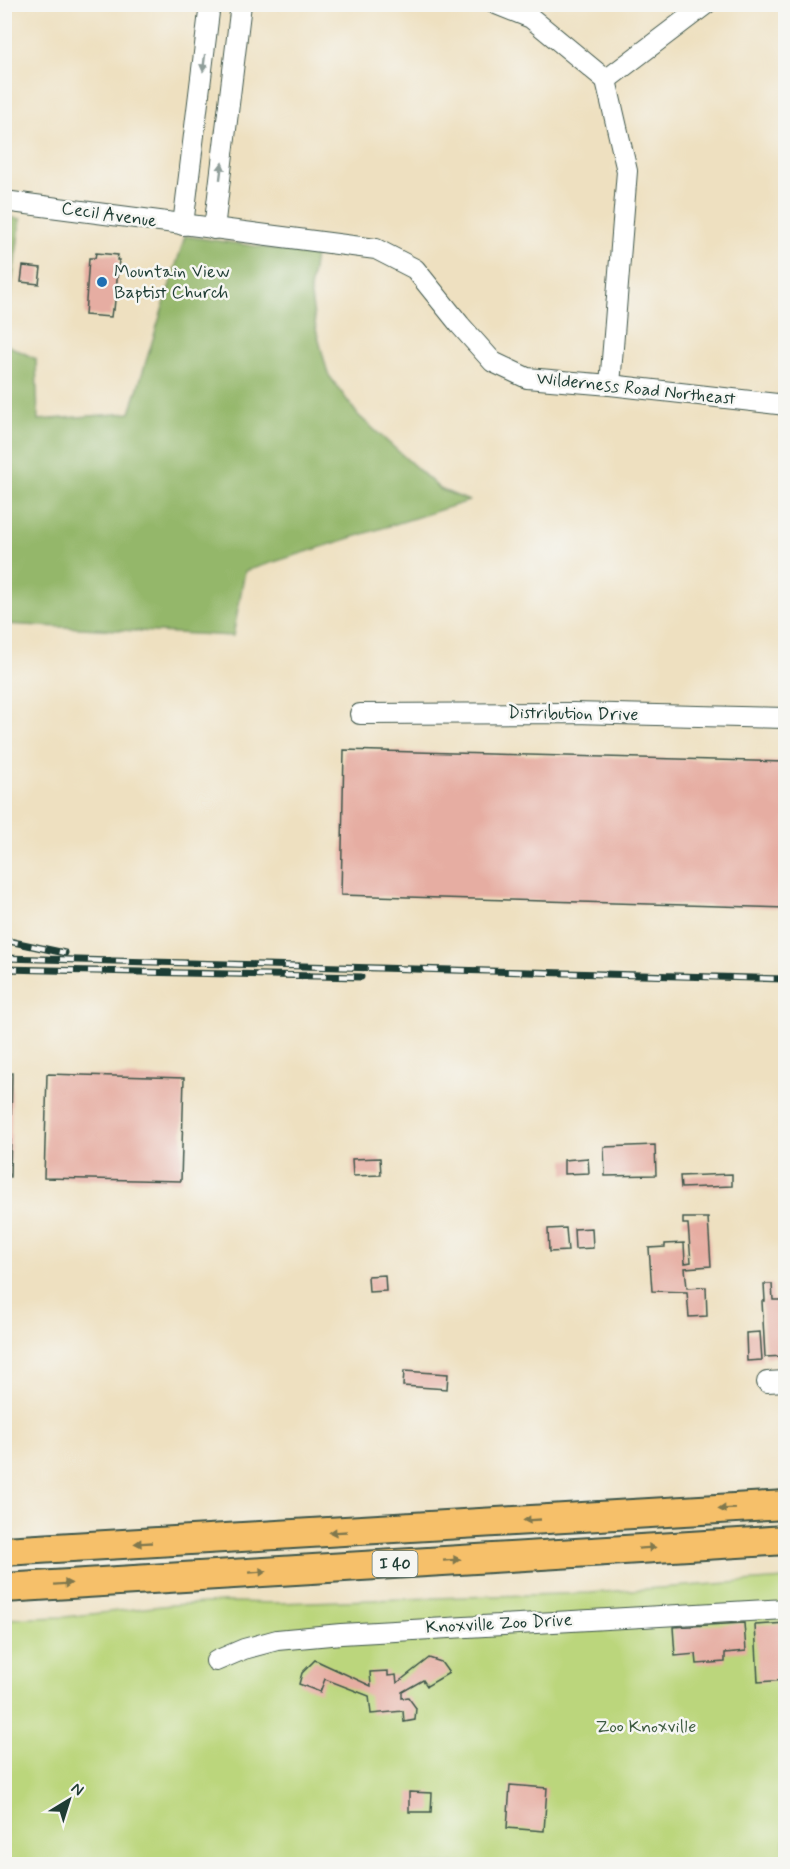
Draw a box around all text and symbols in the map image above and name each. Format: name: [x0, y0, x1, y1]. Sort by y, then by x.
one-way arrow: [199, 53, 209, 72]
one-way arrow: [216, 161, 226, 180]
street label: Cecil Avenue: [60, 196, 158, 234]
place label: Mountain View Baptist Church: [114, 260, 230, 305]
marker: Mountain View Baptist Church: [95, 275, 109, 289]
street label: Wilderness Road Northeast: [535, 367, 737, 411]
street label: Distribution Drive: [507, 701, 639, 727]
one-way arrow: [718, 1504, 737, 1514]
one-way arrow: [523, 1516, 542, 1525]
one-way arrow: [328, 1527, 347, 1536]
one-way arrow: [134, 1538, 153, 1548]
one-way arrow: [637, 1544, 656, 1553]
road number: I 40: [372, 1551, 418, 1577]
one-way arrow: [443, 1556, 462, 1565]
one-way arrow: [248, 1568, 267, 1577]
one-way arrow: [53, 1580, 72, 1589]
street label: Knoxville Zoo Drive: [425, 1608, 573, 1640]
park label: Zoo Knoxville: [596, 1715, 696, 1739]
north arrow: [39, 1770, 99, 1830]
text: N: [67, 1778, 88, 1801]

